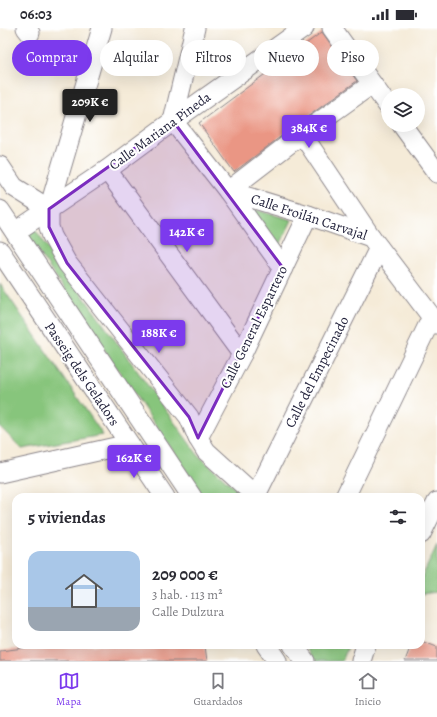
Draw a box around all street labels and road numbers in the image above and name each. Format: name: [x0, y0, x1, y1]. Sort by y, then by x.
street label: Calle Mariana Pineda: [105, 87, 215, 174]
street label: Calle Froilán Carvajal: [248, 189, 370, 245]
street label: Calle General Espartero: [216, 262, 292, 392]
street label: Calle del Empecinado: [281, 313, 353, 431]
street label: Passeig dels Geladors: [40, 318, 124, 430]

